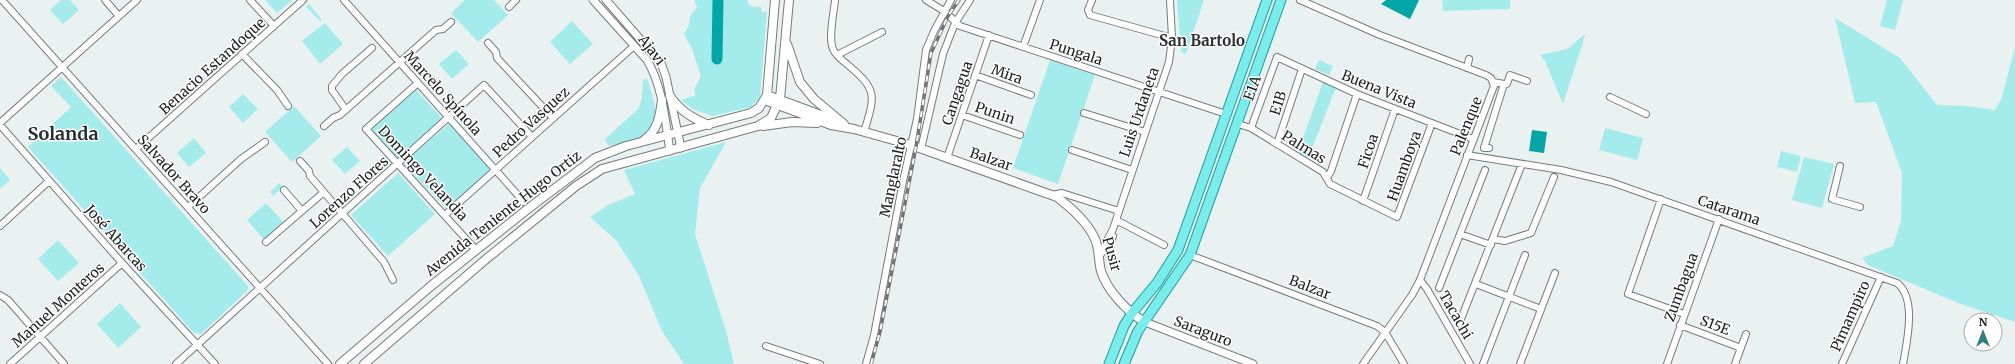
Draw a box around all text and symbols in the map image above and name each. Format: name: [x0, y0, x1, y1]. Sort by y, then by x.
street label: Benacio Estandoque: [155, 14, 269, 118]
street label: Ajavi: [634, 30, 670, 69]
district label: San Bartolo: [1159, 31, 1245, 50]
street label: Pungala: [1047, 35, 1105, 69]
street label: Marcelo Spínola: [400, 47, 486, 139]
street label: Cangagua: [938, 58, 977, 127]
street label: Mira: [989, 60, 1026, 88]
street label: Luis Urdaneta: [1115, 64, 1163, 159]
street label: Buena Vista: [1339, 66, 1420, 112]
street label: E1A: [1239, 73, 1265, 103]
street label: Pedro Vasquez: [489, 83, 573, 161]
street label: E1B: [1266, 89, 1290, 117]
street label: Palenque: [1446, 94, 1486, 158]
street label: Punin: [973, 98, 1017, 128]
district label: Solanda: [27, 122, 99, 145]
street label: Domingo Velandia: [374, 122, 472, 225]
street label: Palmas: [1278, 126, 1330, 168]
street label: Huamboya: [1383, 128, 1425, 204]
street label: Salvador Bravo: [134, 131, 214, 217]
street label: Ficoa: [1354, 131, 1382, 171]
street label: Manglaralto: [876, 135, 910, 219]
street label: Balzar: [968, 143, 1014, 175]
street label: Avenida Teniente Hugo Ortiz: [421, 146, 585, 280]
street label: Lorenzo Flores: [306, 152, 392, 232]
street label: Catarama: [1695, 191, 1763, 229]
street label: José Abarcas: [81, 200, 151, 275]
street label: Pusir: [1098, 235, 1126, 273]
street label: Zumbagua: [1660, 250, 1702, 324]
street label: Manuel Monteros: [8, 259, 108, 351]
street label: Balzar: [1286, 271, 1334, 303]
street label: Pimampiro: [1826, 278, 1874, 354]
street label: Tacachi: [1435, 288, 1477, 343]
street label: S15E: [1697, 311, 1733, 339]
street label: Saraguro: [1171, 312, 1235, 350]
north arrow: [1963, 312, 2003, 352]
text: N: [1979, 315, 1988, 329]

